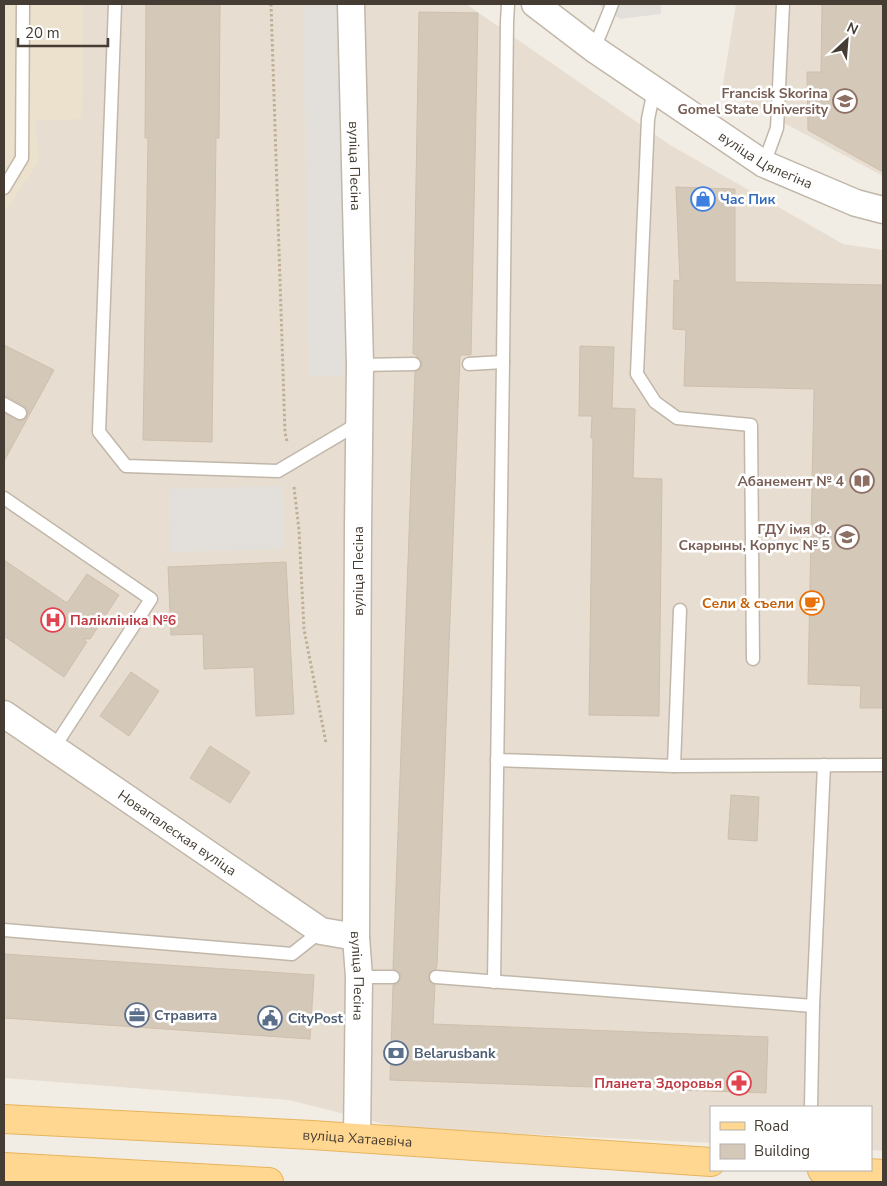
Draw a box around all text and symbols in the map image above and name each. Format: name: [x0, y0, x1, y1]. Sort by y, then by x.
scale bar: [18, 15, 108, 47]
north arrow: [822, 15, 872, 65]
text: N: [844, 18, 861, 40]
text: 20 m: [25, 23, 60, 43]
place label: Francisk Skorina Gomel State University: [677, 84, 829, 119]
school or university icon: Francisk Skorina Gomel State University: [832, 88, 858, 114]
street label: вуліца Песіна: [344, 121, 365, 211]
street label: вуліца Цялегіна: [715, 127, 815, 194]
shop icon: Час Пик: [690, 186, 716, 212]
place label: Час Пик: [720, 190, 775, 209]
library icon: Абанемент № 4: [849, 468, 875, 494]
place label: Абанемент № 4: [738, 472, 845, 491]
place label: ГДУ імя Ф. Скарыны, Корпус № 5: [678, 520, 830, 555]
school or university icon: ГДУ імя Ф. Скарыны, Корпус № 5: [834, 524, 860, 550]
street label: вуліца Песіна: [349, 526, 368, 616]
cafe icon: Сели & съели: [799, 590, 825, 616]
place label: Сели & съели: [702, 594, 794, 613]
hospital icon: Паліклініка №6: [40, 607, 66, 633]
place label: Паліклініка №6: [70, 611, 176, 630]
street label: Новапалеская вуліца: [114, 786, 240, 880]
street label: вуліца Песіна: [346, 931, 368, 1021]
office icon: Стравита: [124, 1002, 150, 1028]
public building icon: CityPost: [257, 1005, 283, 1031]
place label: Стравита: [154, 1006, 217, 1025]
place label: CityPost: [288, 1009, 344, 1028]
bank icon: Belarusbank: [383, 1040, 409, 1066]
place label: Belarusbank: [414, 1044, 496, 1063]
pharmacy icon: Планета Здоровья: [726, 1070, 752, 1096]
place label: Планета Здоровья: [594, 1074, 722, 1093]
legend: [710, 1106, 872, 1171]
text: Road: [754, 1116, 789, 1136]
street label: вуліца Хатаевіча: [302, 1126, 413, 1152]
text: Building: [754, 1141, 810, 1161]

